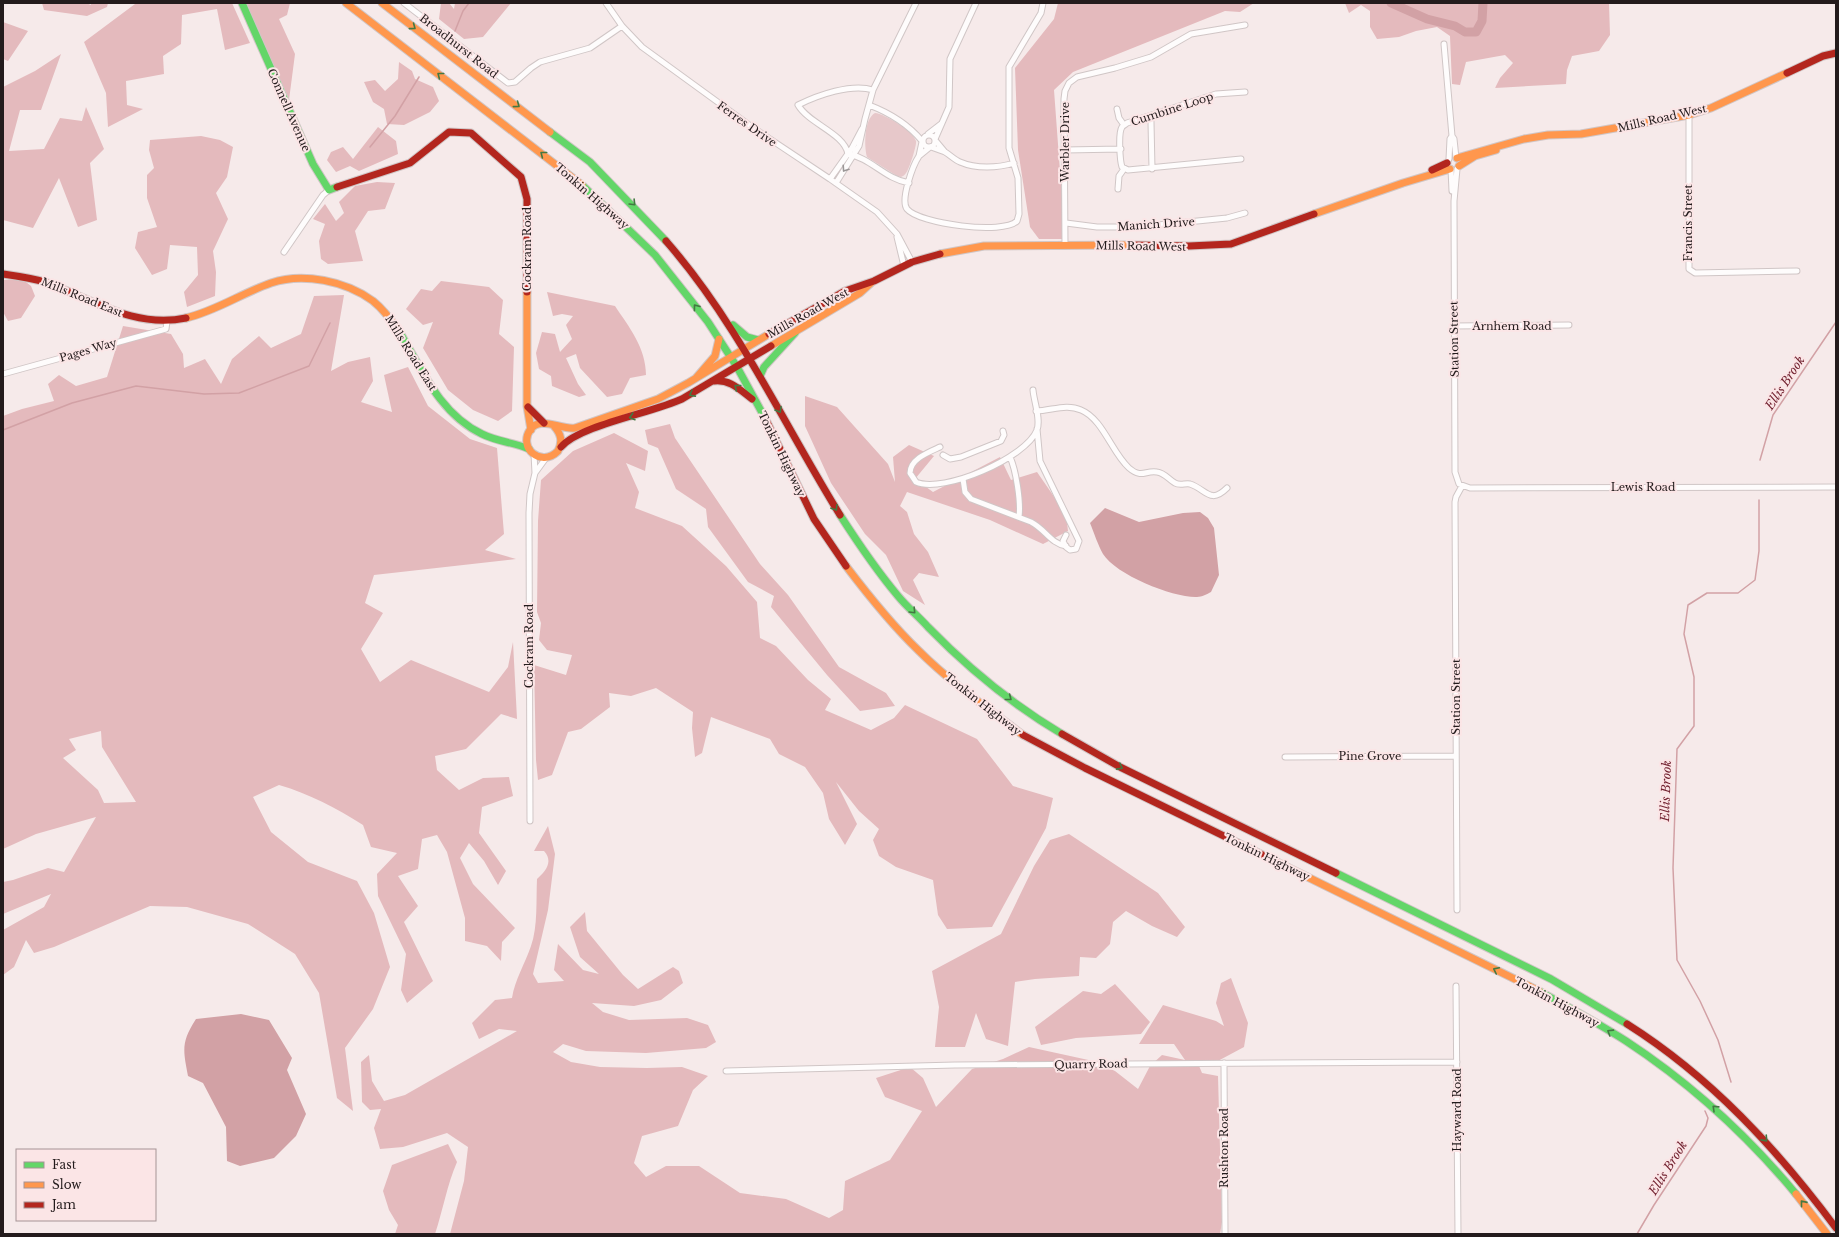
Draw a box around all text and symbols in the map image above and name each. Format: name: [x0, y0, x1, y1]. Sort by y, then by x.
street label: Broadhurst Road: [417, 11, 502, 81]
one-way arrow: [408, 22, 415, 29]
street label: Connell Avenue: [264, 66, 314, 154]
one-way arrow: [437, 72, 444, 79]
street label: Cumbine Loop: [1129, 89, 1215, 129]
street label: Ferres Drive: [715, 98, 779, 150]
one-way arrow: [512, 100, 519, 107]
street label: Mills Road West: [1616, 101, 1709, 135]
street label: Warbler Drive: [1058, 102, 1072, 183]
one-way arrow: [540, 152, 547, 159]
street label: Tonkin Highway: [552, 160, 632, 232]
one-way arrow: [842, 165, 850, 172]
street label: Francis Street: [1681, 184, 1695, 262]
one-way arrow: [628, 198, 635, 206]
street label: Cockram Road: [520, 206, 534, 291]
street label: Manich Drive: [1117, 214, 1195, 234]
street label: Mills Road West: [1096, 238, 1187, 254]
street label: Mills Road East: [39, 274, 126, 320]
street label: Mills Road West: [765, 285, 852, 341]
street label: Station Street: [1446, 300, 1462, 377]
one-way arrow: [694, 304, 701, 311]
street label: Mills Road East: [382, 313, 440, 394]
street label: Arnhem Road: [1471, 319, 1552, 333]
street label: Pages Way: [58, 335, 118, 365]
water label: Ellis Brook: [1761, 353, 1807, 413]
one-way arrow: [734, 384, 741, 391]
one-way arrow: [689, 389, 696, 397]
one-way arrow: [775, 406, 782, 413]
street label: Tonkin Highway: [755, 409, 809, 499]
one-way arrow: [629, 412, 636, 421]
street label: Lewis Road: [1611, 480, 1676, 494]
one-way arrow: [830, 504, 838, 511]
street label: Cockram Road: [522, 603, 536, 688]
one-way arrow: [908, 606, 916, 614]
street label: Station Street: [1449, 658, 1463, 735]
street label: Tonkin Highway: [942, 670, 1024, 738]
one-way arrow: [1005, 694, 1012, 701]
street label: Pine Grove: [1339, 749, 1401, 763]
water label: Ellis Brook: [1657, 760, 1674, 823]
one-way arrow: [1115, 762, 1123, 769]
street label: Tonkin Highway: [1222, 830, 1312, 884]
one-way arrow: [1493, 967, 1500, 975]
street label: Tonkin Highway: [1512, 974, 1602, 1030]
one-way arrow: [1607, 1029, 1614, 1036]
street label: Quarry Road: [1054, 1056, 1128, 1072]
street label: Hayward Road: [1450, 1068, 1464, 1152]
one-way arrow: [1712, 1106, 1720, 1113]
street label: Rushton Road: [1217, 1107, 1231, 1188]
one-way arrow: [1760, 1135, 1767, 1142]
water label: Ellis Brook: [1645, 1138, 1690, 1198]
legend: [16, 1149, 156, 1221]
text: Fast: [52, 1157, 77, 1172]
text: Slow: [52, 1177, 82, 1192]
text: Jam: [50, 1197, 76, 1212]
one-way arrow: [1801, 1201, 1808, 1208]

